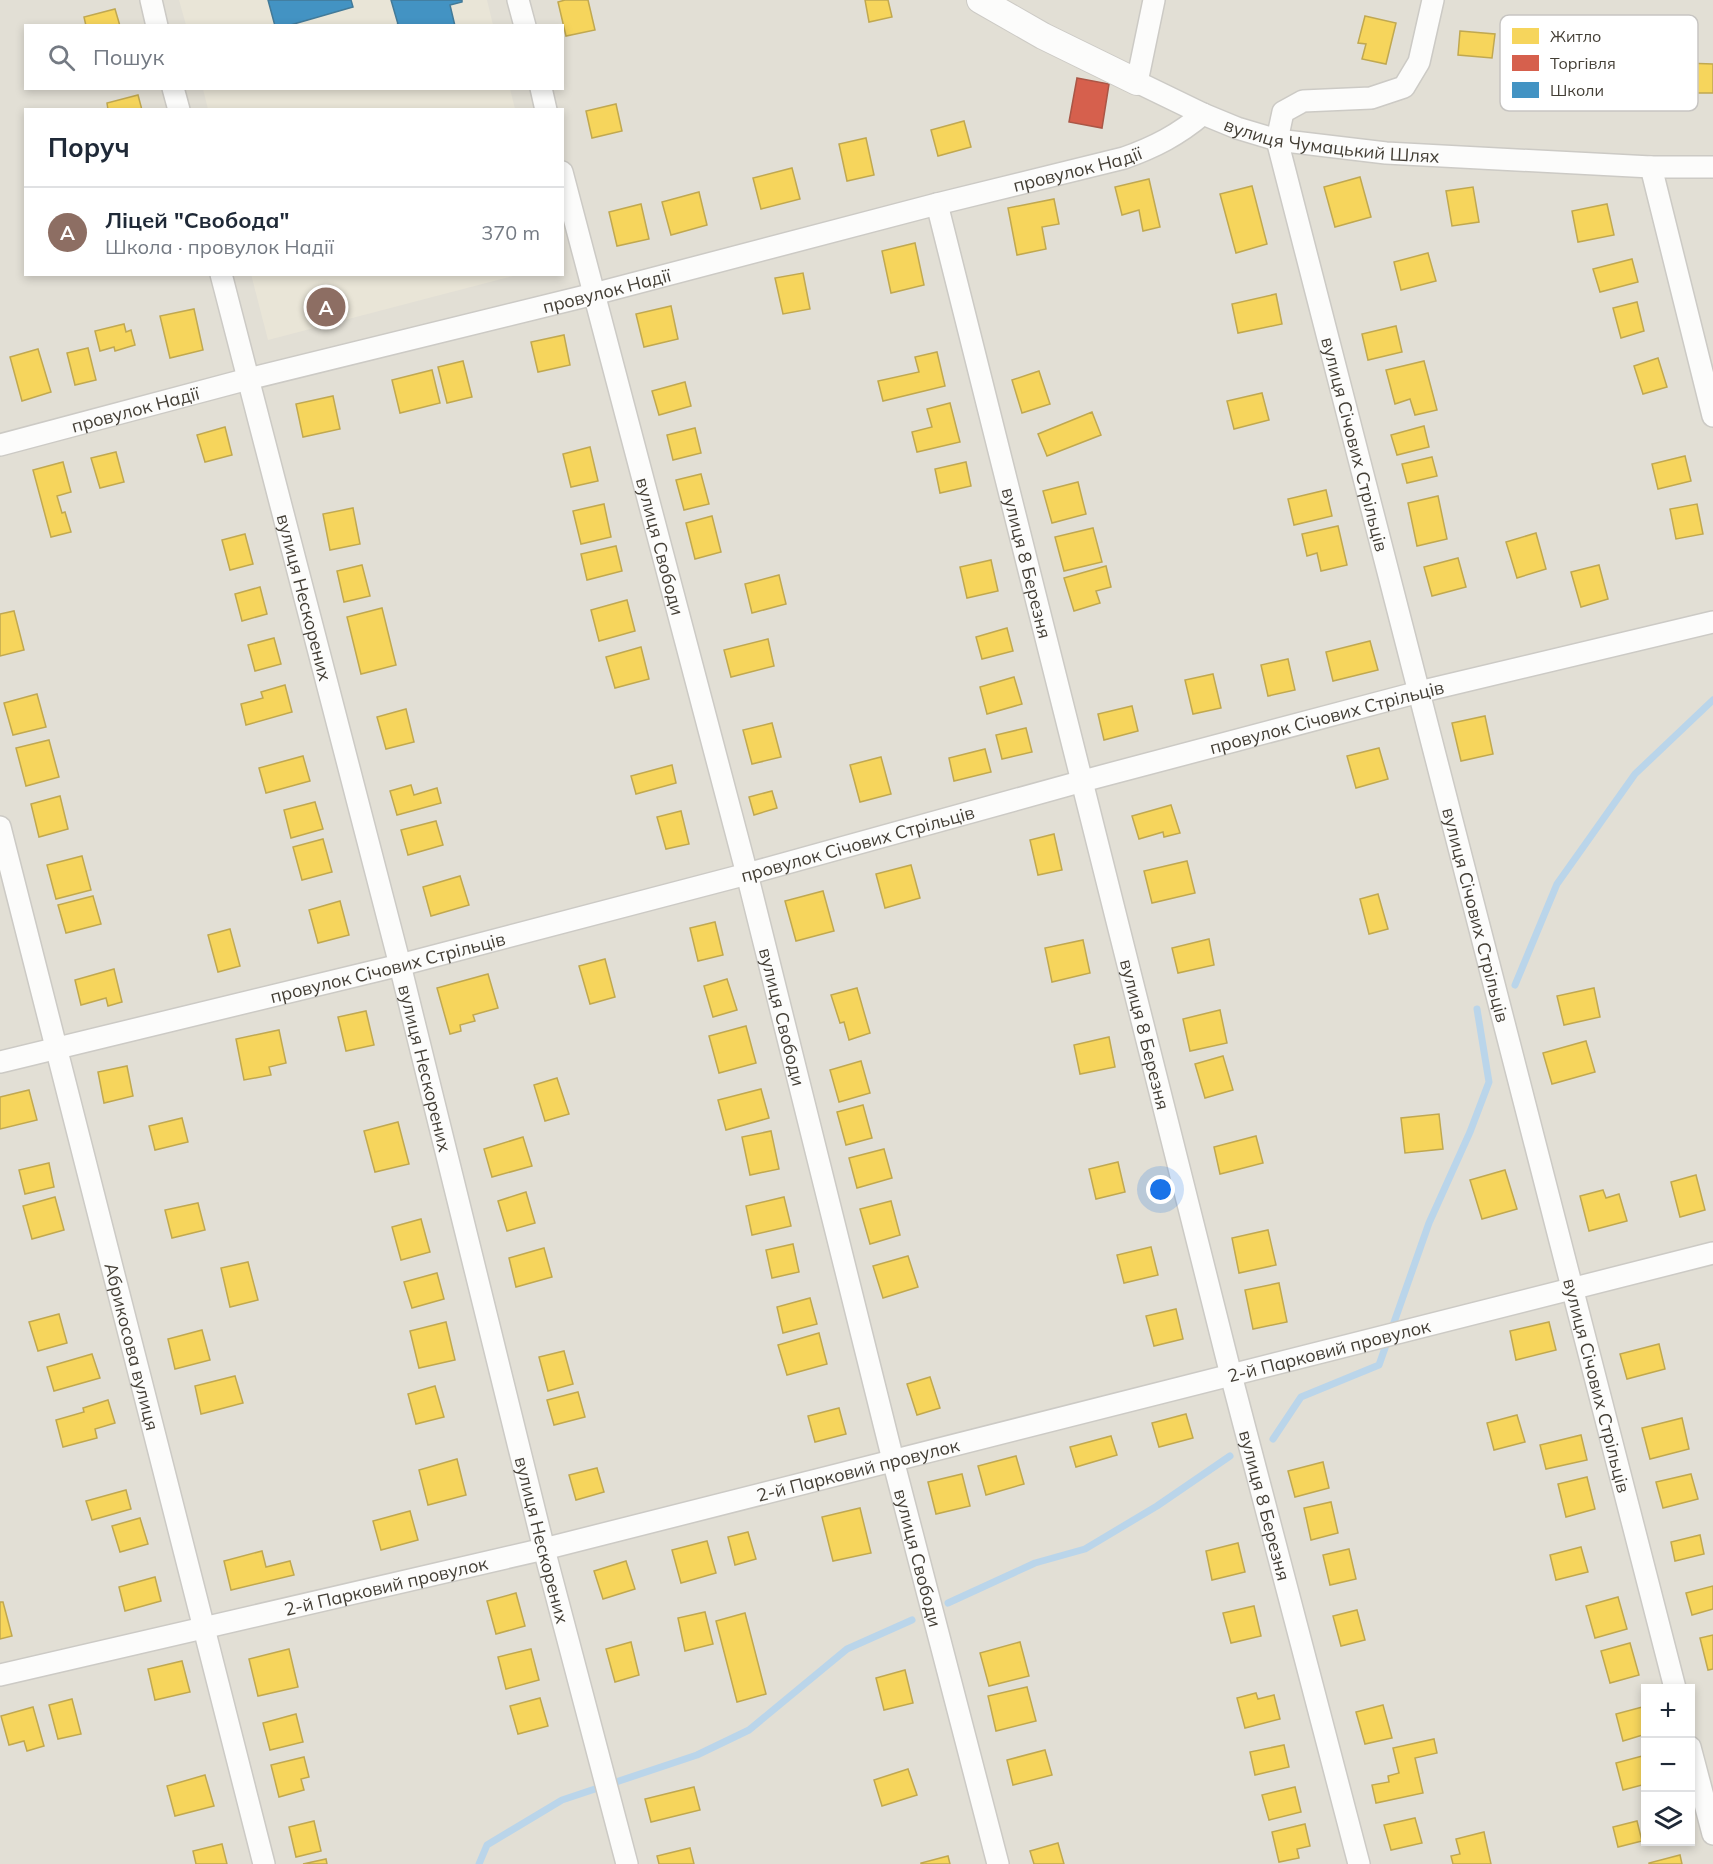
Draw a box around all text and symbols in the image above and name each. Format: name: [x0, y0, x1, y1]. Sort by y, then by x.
legend: [1500, 15, 1698, 111]
search box: [24, 24, 564, 90]
text: Житло: [1550, 26, 1601, 46]
icon: search: [45, 41, 78, 74]
text: Пошук: [93, 43, 164, 71]
text: Торгівля: [1550, 53, 1616, 73]
text: Школи: [1550, 80, 1604, 100]
street label: вулиця Чумацький Шлях: [1221, 112, 1440, 167]
text: Поруч: [48, 131, 130, 164]
street label: провулок Надії: [1011, 141, 1146, 196]
text: Ліцей "Свобода": [105, 206, 289, 234]
text: A: [60, 220, 75, 245]
text: 370 m: [481, 220, 540, 245]
text: Школа · провулок Надії: [105, 234, 334, 259]
street label: провулок Надії: [540, 263, 674, 318]
pin: A: [306, 284, 346, 330]
street label: вулиця Січових Стрільців: [1317, 334, 1394, 554]
street label: провулок Надії: [69, 381, 202, 437]
street label: вулиця Свободи: [631, 475, 690, 618]
street label: вулиця 8 Березня: [997, 485, 1057, 641]
street label: вулиця Нескорених: [272, 511, 337, 683]
street label: провулок Січових Стрільців: [1207, 675, 1446, 758]
street label: провулок Січових Стрільців: [738, 800, 977, 887]
street label: вулиця Січових Стрільців: [1438, 805, 1515, 1025]
street label: провулок Січових Стрільців: [268, 926, 508, 1008]
street label: вулиця Свободи: [754, 945, 811, 1088]
street label: вулиця 8 Березня: [1115, 956, 1175, 1112]
street label: вулиця Нескорених: [394, 982, 457, 1154]
your location: [1146, 1175, 1175, 1204]
street label: Абрикосова вулиця: [100, 1260, 165, 1433]
street label: вулиця Січових Стрільців: [1559, 1276, 1636, 1495]
street label: 2-й Парковий провулок: [1225, 1313, 1433, 1387]
street label: вулиця 8 Березня: [1234, 1428, 1296, 1583]
street label: 2-й Парковий провулок: [754, 1433, 962, 1506]
street label: вулиця Нескорених: [510, 1454, 575, 1626]
street label: вулиця Свободи: [889, 1486, 947, 1629]
street label: 2-й Парковий провулок: [282, 1551, 490, 1620]
map controls: [1641, 1684, 1695, 1846]
button: +: [1641, 1684, 1695, 1738]
button: −: [1641, 1738, 1695, 1792]
button: layers: [1641, 1792, 1695, 1846]

